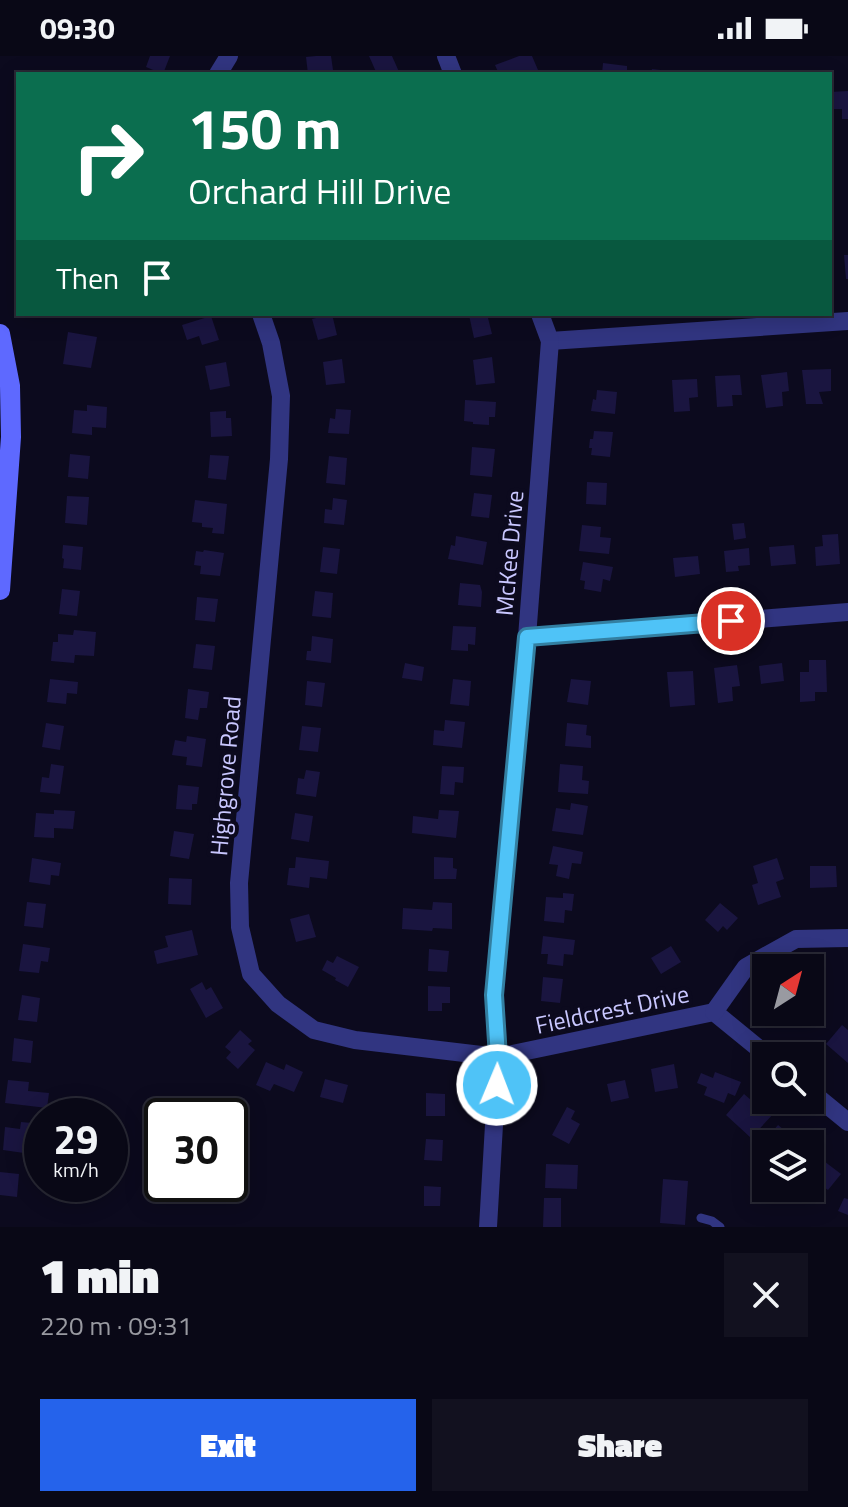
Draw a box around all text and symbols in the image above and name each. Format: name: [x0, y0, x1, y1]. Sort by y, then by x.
text: 09:30: [40, 5, 115, 51]
text: 150 m: [188, 86, 341, 171]
icon: right: [56, 104, 160, 208]
text: Orchard Hill Drive: [188, 163, 451, 218]
text: Then: [56, 255, 119, 301]
icon: arrive: [135, 256, 179, 300]
street label: McKee Drive: [486, 489, 532, 617]
pin: [697, 587, 765, 655]
icon: arrive: [709, 599, 753, 643]
street label: Highgrove Road: [200, 695, 250, 857]
north arrow: [752, 954, 824, 1026]
map controls: [752, 954, 824, 1202]
street label: Fieldcrest Drive: [532, 975, 692, 1043]
button: search: [752, 1042, 824, 1114]
position arrow: [455, 1043, 539, 1127]
speed limit sign: 30: [144, 1098, 248, 1202]
text: 29: [54, 1109, 98, 1170]
button: layers: [752, 1130, 824, 1202]
text: km/h: [53, 1154, 99, 1185]
text: 1 min: [40, 1239, 159, 1312]
button: close: [724, 1253, 808, 1337]
text: 220 m · 09:31: [40, 1306, 192, 1345]
button: Exit: [40, 1399, 416, 1491]
button: Share: [432, 1399, 808, 1491]

